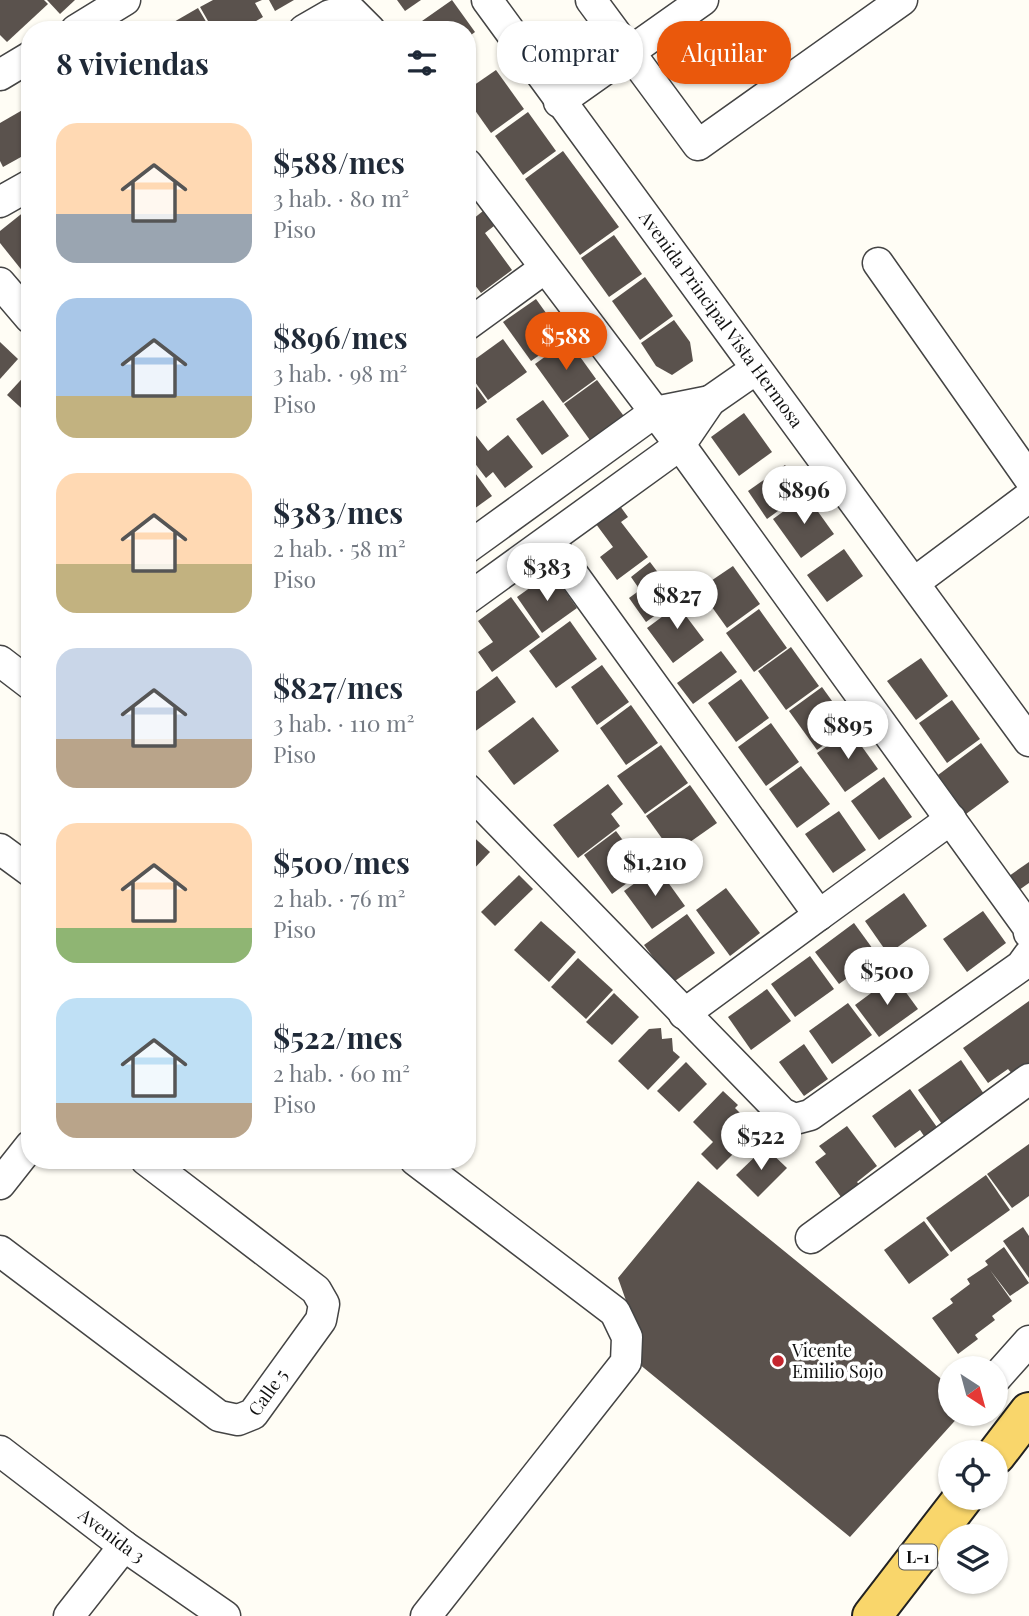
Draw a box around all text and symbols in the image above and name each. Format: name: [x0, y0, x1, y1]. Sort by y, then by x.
chip: Comprar: [497, 21, 643, 84]
chip: Alquilar: [657, 21, 791, 84]
text: 8 viviendas: [56, 43, 209, 83]
icon: filters: [403, 44, 441, 82]
text: $588/mes: [273, 142, 405, 182]
icon: home: [112, 151, 196, 235]
text: 3 hab. · 80 m²: [273, 182, 409, 213]
street label: Avenida Principal Vista Hermosa: [634, 205, 809, 432]
text: Piso: [273, 213, 316, 244]
pin: $588: [525, 312, 607, 372]
text: $896/mes: [273, 317, 408, 357]
text: $588: [541, 319, 591, 350]
icon: home: [112, 326, 196, 410]
text: 3 hab. · 98 m²: [273, 357, 407, 388]
text: Piso: [273, 388, 316, 419]
pin: $896: [763, 466, 845, 526]
text: $896: [778, 473, 830, 504]
text: $383/mes: [273, 492, 403, 532]
icon: home: [112, 501, 196, 585]
text: 2 hab. · 58 m²: [273, 532, 406, 563]
pin: $383: [506, 544, 588, 603]
text: $383: [523, 550, 571, 581]
text: Piso: [273, 563, 316, 594]
pin: $827: [636, 572, 718, 631]
text: $827: [653, 578, 701, 609]
text: $827/mes: [273, 667, 403, 707]
icon: home: [112, 676, 196, 760]
pin: $895: [807, 702, 889, 761]
text: 3 hab. · 110 m²: [273, 707, 414, 738]
text: $895: [823, 708, 873, 739]
text: Piso: [273, 738, 316, 769]
pin: $1,210: [598, 838, 712, 898]
text: $500/mes: [273, 842, 410, 882]
text: $1,210: [623, 845, 687, 876]
icon: home: [112, 851, 196, 935]
text: 2 hab. · 76 m²: [273, 882, 405, 913]
text: Piso: [273, 913, 316, 944]
pin: $500: [846, 948, 928, 1007]
text: $500: [860, 954, 914, 985]
text: $522/mes: [273, 1017, 403, 1057]
icon: home: [112, 1026, 196, 1110]
text: 2 hab. · 60 m²: [273, 1057, 410, 1088]
text: Piso: [273, 1088, 316, 1119]
pin: $522: [720, 1112, 802, 1172]
text: $522: [737, 1119, 785, 1150]
place label: Vicente Emilio Sojo: [791, 1338, 883, 1383]
marker: Vicente Emilio Sojo: [770, 1353, 786, 1369]
north arrow: [938, 1356, 1008, 1426]
map controls: [938, 1356, 1008, 1594]
street label: Calle 5: [242, 1364, 293, 1420]
button: locate: [938, 1440, 1008, 1510]
street label: Avenida 3: [73, 1502, 150, 1568]
button: layers: [938, 1524, 1008, 1594]
road number: L-1: [899, 1544, 937, 1569]

